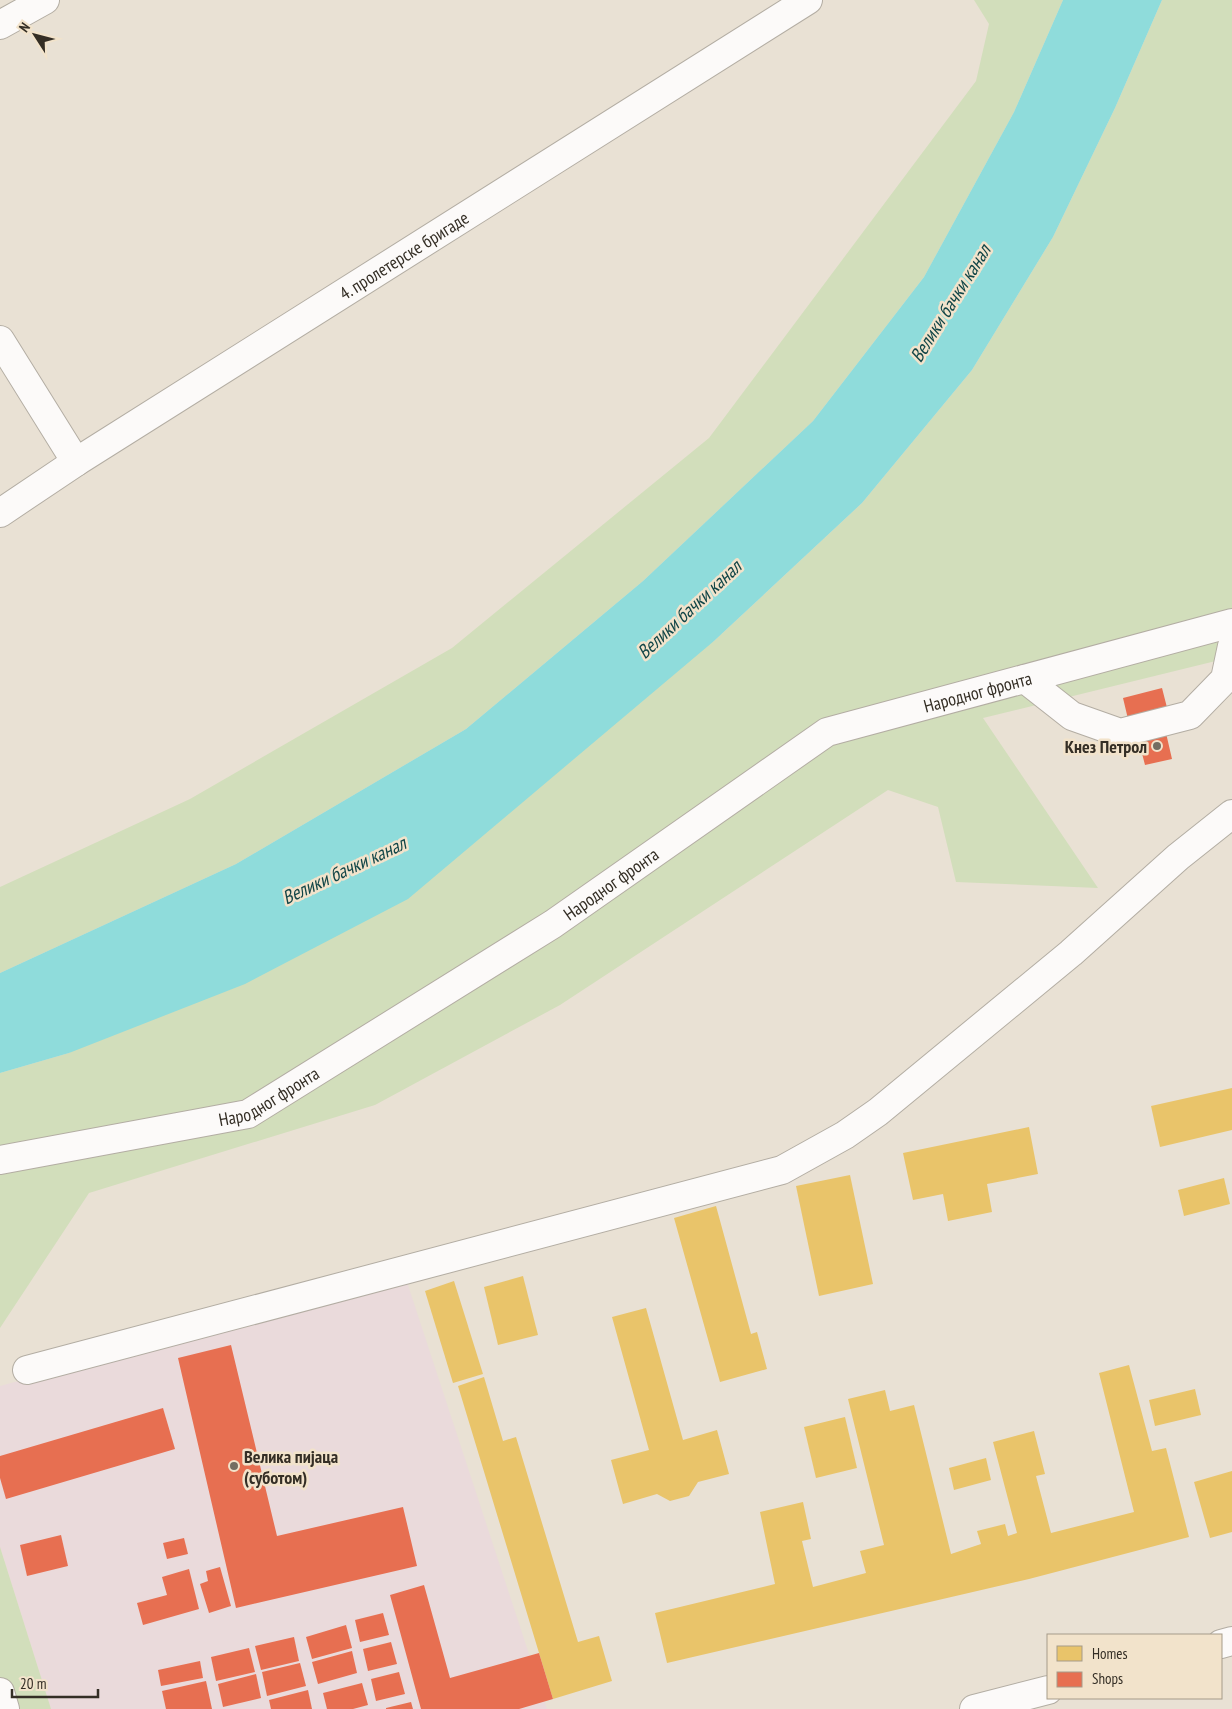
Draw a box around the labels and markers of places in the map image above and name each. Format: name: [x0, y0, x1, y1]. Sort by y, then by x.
place label: Кнез Петрол: [1065, 735, 1147, 758]
marker: Кнез Петрол: [1151, 740, 1163, 752]
place label: Велика пијаца (суботом): [244, 1445, 338, 1489]
marker: Велика пијаца (суботом): [228, 1460, 240, 1472]

